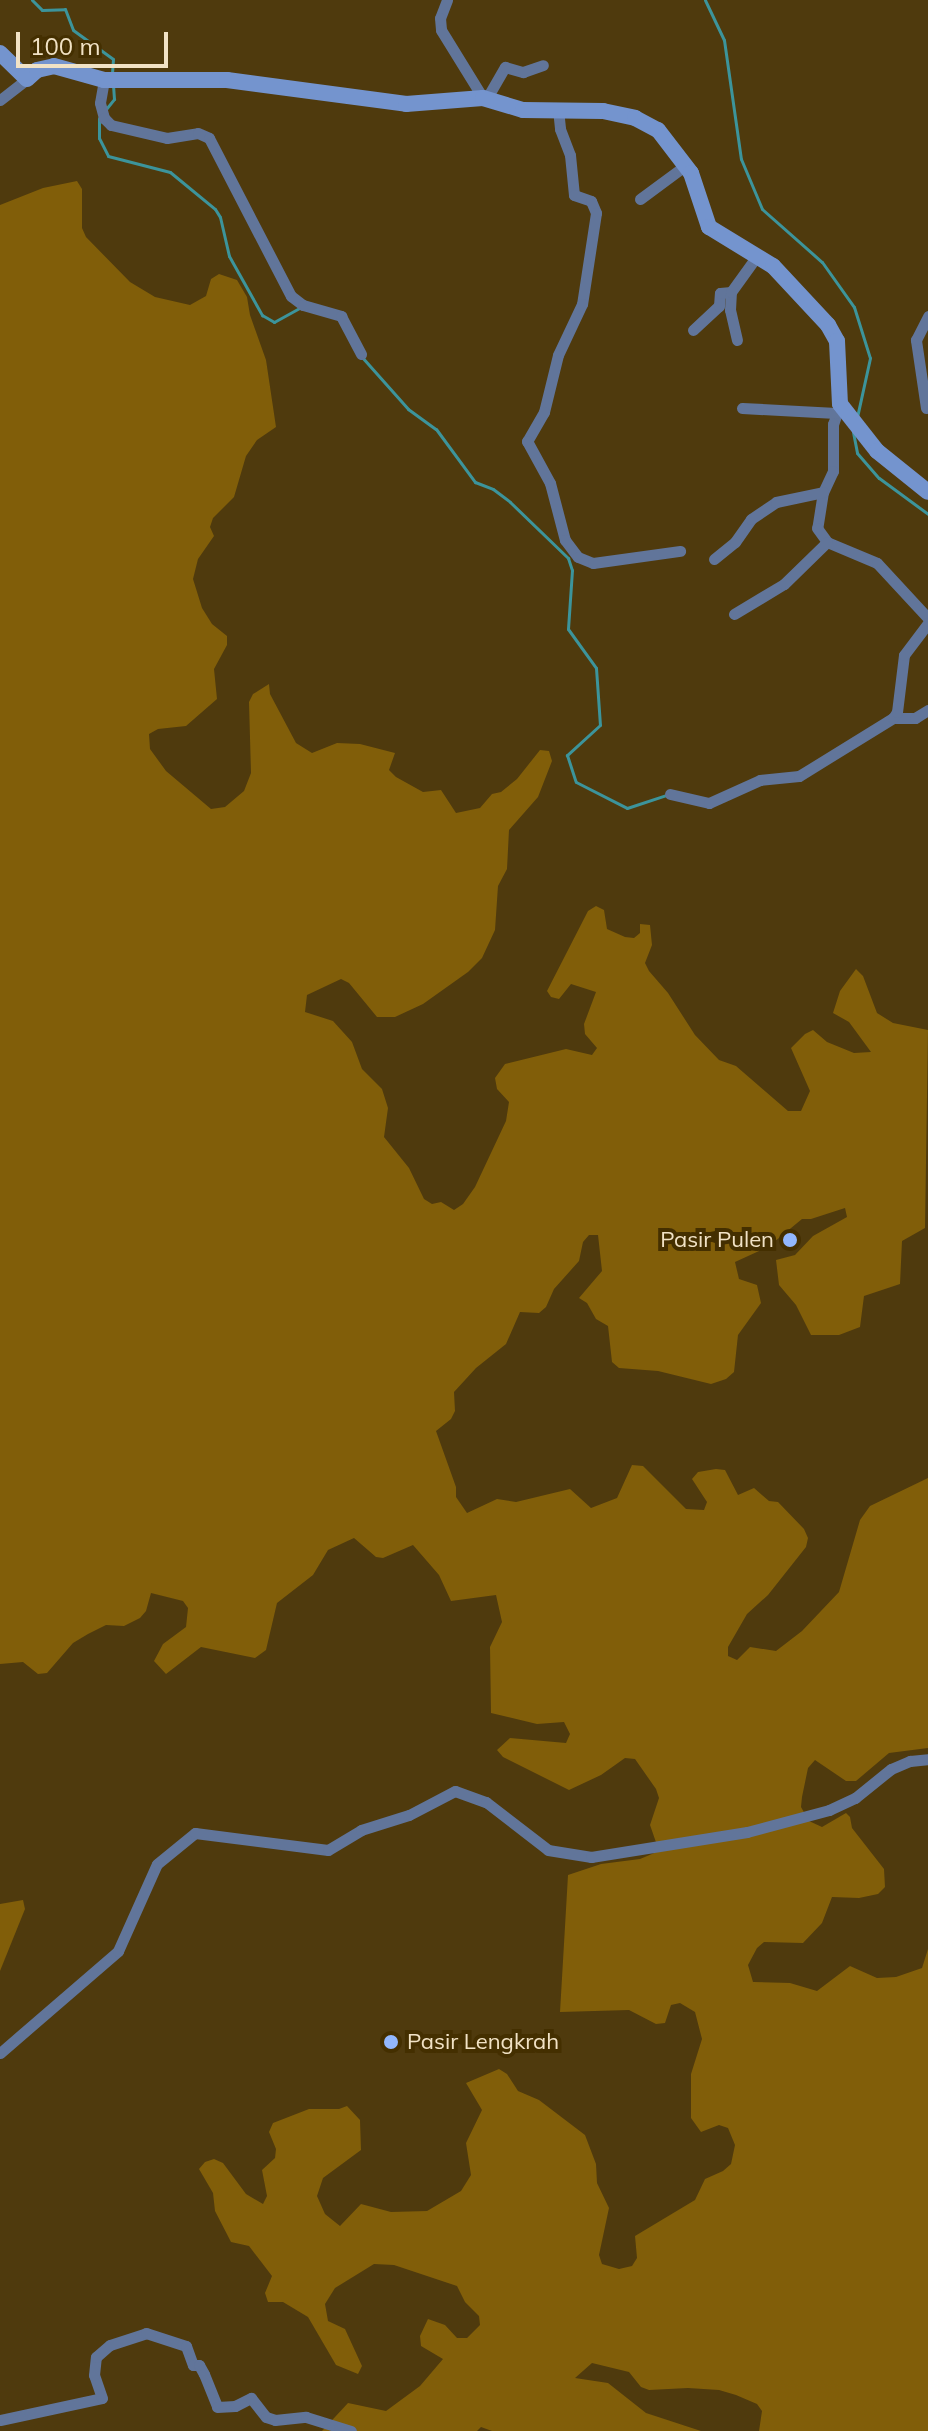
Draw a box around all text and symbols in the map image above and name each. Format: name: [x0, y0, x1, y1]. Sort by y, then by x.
scale bar: [20, 16, 172, 66]
text: 100 m: [30, 31, 101, 61]
place label: Pasir Pulen: [660, 1227, 774, 1253]
marker: Pasir Pulen: [781, 1231, 799, 1249]
place label: Pasir Lengkrah: [407, 2029, 559, 2055]
marker: Pasir Lengkrah: [382, 2033, 400, 2051]

